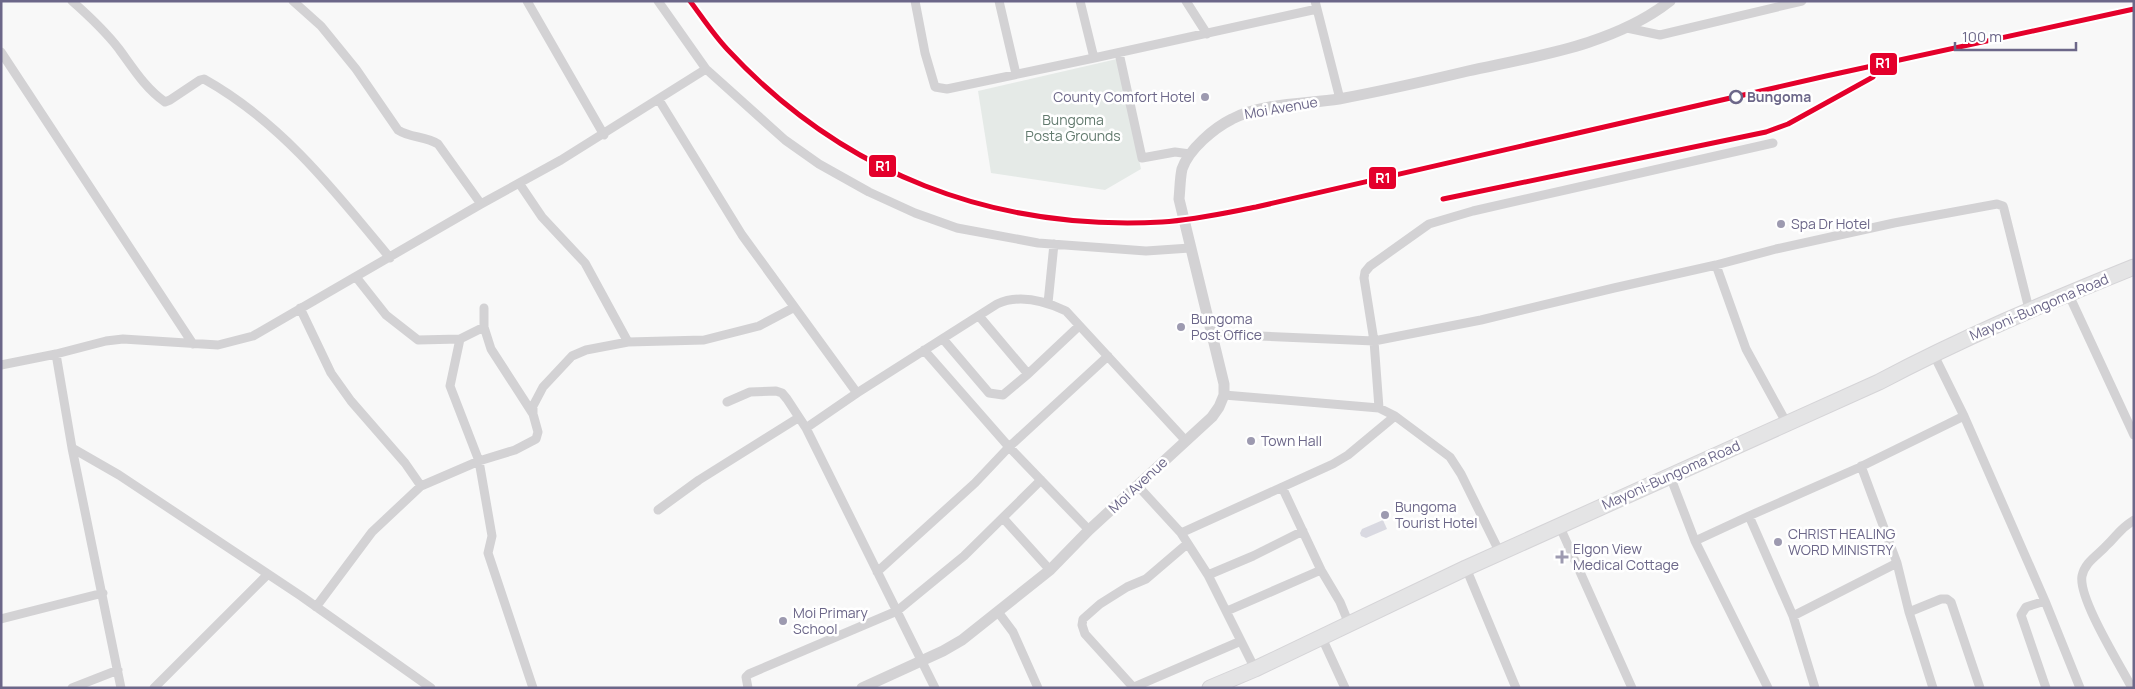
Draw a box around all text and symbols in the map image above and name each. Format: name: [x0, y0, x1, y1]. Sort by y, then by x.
scale bar: [1955, 20, 2076, 52]
text: 100 m: [1962, 26, 2002, 47]
line badge: R1: [1869, 52, 1898, 76]
text: R1: [1875, 53, 1891, 72]
place label: County Comfort Hotel: [1053, 87, 1195, 106]
place label: Bungoma: [1747, 87, 1811, 106]
marker: Bungoma: [1729, 90, 1743, 104]
marker: County Comfort Hotel: [1199, 91, 1211, 103]
street label: Moi Avenue: [1243, 92, 1319, 123]
park label: Bungoma Posta Grounds: [1025, 110, 1121, 145]
line badge: R1: [868, 154, 897, 178]
text: R1: [875, 156, 891, 175]
line badge: R1: [1368, 166, 1397, 190]
text: R1: [1375, 168, 1391, 187]
place label: Spa Dr Hotel: [1791, 214, 1870, 233]
marker: Spa Dr Hotel: [1775, 218, 1787, 230]
street label: Mayoni-Bungoma Road: [1966, 269, 2111, 344]
place label: Bungoma Post Office: [1191, 309, 1262, 344]
marker: Bungoma Post Office: [1175, 321, 1187, 333]
place label: Town Hall: [1261, 431, 1322, 450]
marker: Town Hall: [1245, 435, 1257, 447]
street label: Mayoni-Bungoma Road: [1599, 435, 1743, 514]
street label: Moi Avenue: [1104, 452, 1171, 517]
place label: Bungoma Tourist Hotel: [1395, 497, 1478, 532]
marker: Bungoma Tourist Hotel: [1379, 509, 1391, 521]
place label: CHRIST HEALING WORD MINISTRY: [1788, 524, 1895, 559]
marker: CHRIST HEALING WORD MINISTRY: [1772, 536, 1784, 548]
place label: Elgon View Medical Cottage: [1573, 539, 1679, 574]
marker: Elgon View Medical Cottage: [1555, 550, 1569, 564]
place label: Moi Primary School: [793, 603, 868, 638]
marker: Moi Primary School: [777, 615, 789, 627]

